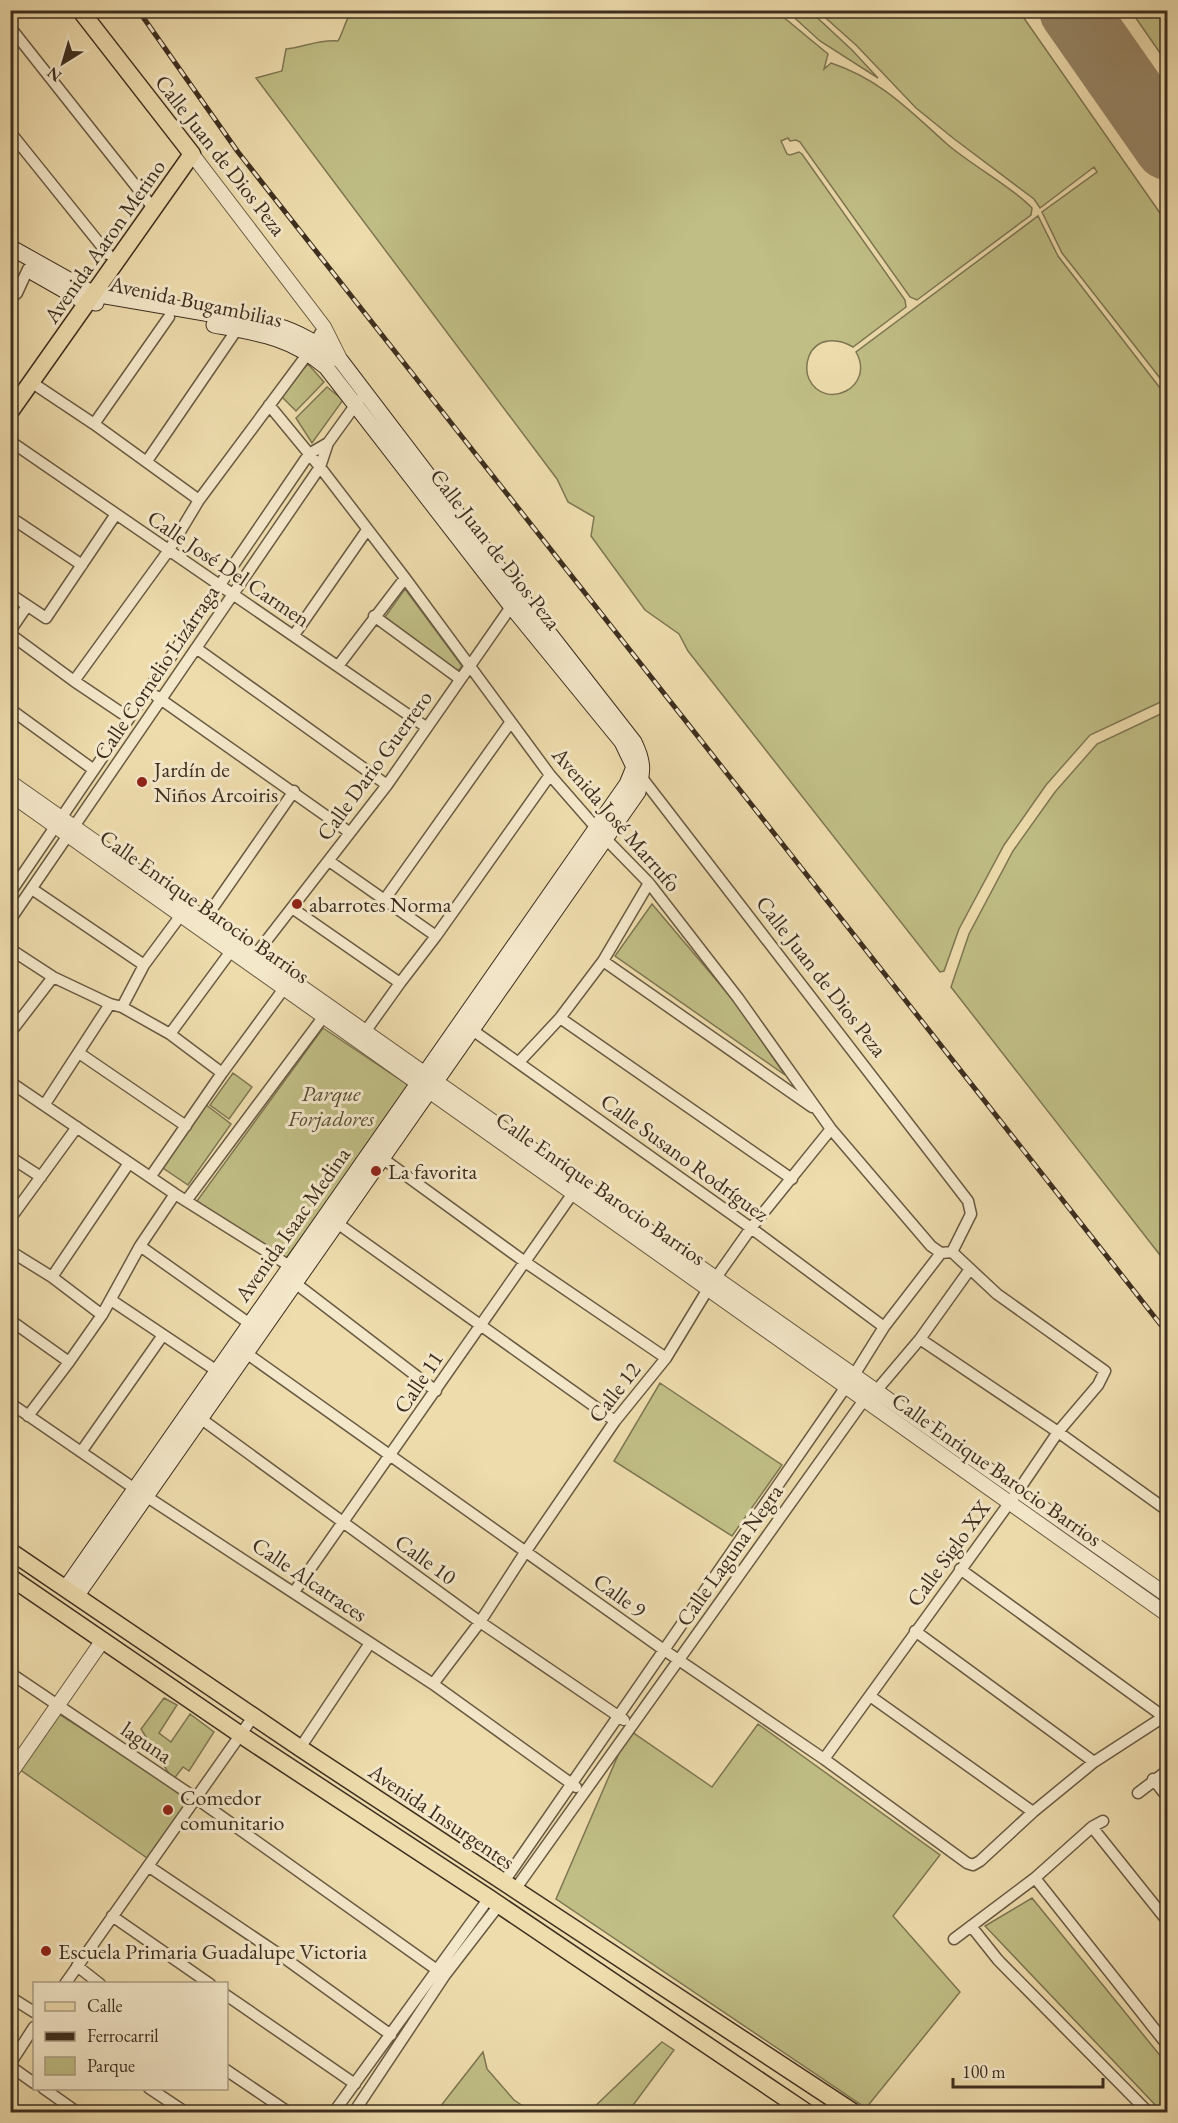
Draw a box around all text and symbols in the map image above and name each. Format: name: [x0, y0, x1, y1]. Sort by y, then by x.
north arrow: [33, 33, 93, 93]
text: N: [43, 62, 66, 87]
street label: Calle Juan de Dios Peza: [149, 69, 293, 242]
street label: Avenida Aaron Merino: [36, 153, 172, 330]
street label: Avenida Bugambilias: [106, 269, 285, 334]
street label: Calle Juan de Dios Peza: [424, 463, 568, 636]
street label: Calle José Del Carmen: [142, 503, 316, 634]
street label: Calle Cornelio Lizárraga: [87, 579, 226, 765]
street label: Calle Dario Guerrero: [310, 684, 439, 846]
street label: Avenida José Marrufo: [545, 740, 688, 898]
place label: Jardín de Niños Arcoiris: [152, 755, 278, 809]
marker: Jardín de Niños Arcoiris: [135, 775, 149, 789]
street label: Calle Enrique Barocio Barrios: [94, 823, 315, 990]
place label: abarrotes Norma: [309, 890, 452, 919]
street label: Calle Juan de Dios Peza: [750, 890, 894, 1063]
marker: abarrotes Norma: [290, 897, 304, 911]
park label: Parque Forjadores: [287, 1079, 375, 1133]
street label: Calle Susano Rodríguez: [595, 1087, 775, 1229]
street label: Calle Enrique Barocio Barrios: [490, 1105, 711, 1272]
street label: Avenida Isaac Medina: [228, 1141, 357, 1308]
place label: La favorita: [388, 1157, 477, 1186]
marker: La favorita: [369, 1164, 383, 1178]
street label: Calle 11: [387, 1346, 450, 1419]
street label: Calle 12: [582, 1356, 647, 1428]
street label: Calle Enrique Barocio Barrios: [886, 1386, 1107, 1553]
street label: Calle Laguna Negra: [670, 1478, 789, 1632]
street label: Calle Siglo XX: [900, 1494, 997, 1612]
street label: Calle 10: [389, 1527, 463, 1592]
street label: Calle Alcatraces: [246, 1530, 373, 1629]
street label: Calle 9: [588, 1566, 652, 1625]
street label: laguna: [116, 1715, 178, 1770]
street label: Avenida Insurgentes: [362, 1756, 520, 1876]
place label: Comedor comunitario: [180, 1783, 285, 1837]
marker: Comedor comunitario: [161, 1803, 175, 1817]
place label: Escuela Primaria Guadalupe Victoria: [58, 1937, 368, 1966]
marker: Escuela Primaria Guadalupe Victoria: [39, 1944, 53, 1958]
legend: [33, 1982, 228, 2090]
text: Calle: [87, 1994, 123, 2017]
text: Ferrocarril: [87, 2024, 159, 2047]
scale bar: [953, 2051, 1103, 2089]
text: Parque: [87, 2054, 135, 2077]
text: 100 m: [962, 2060, 1006, 2083]

